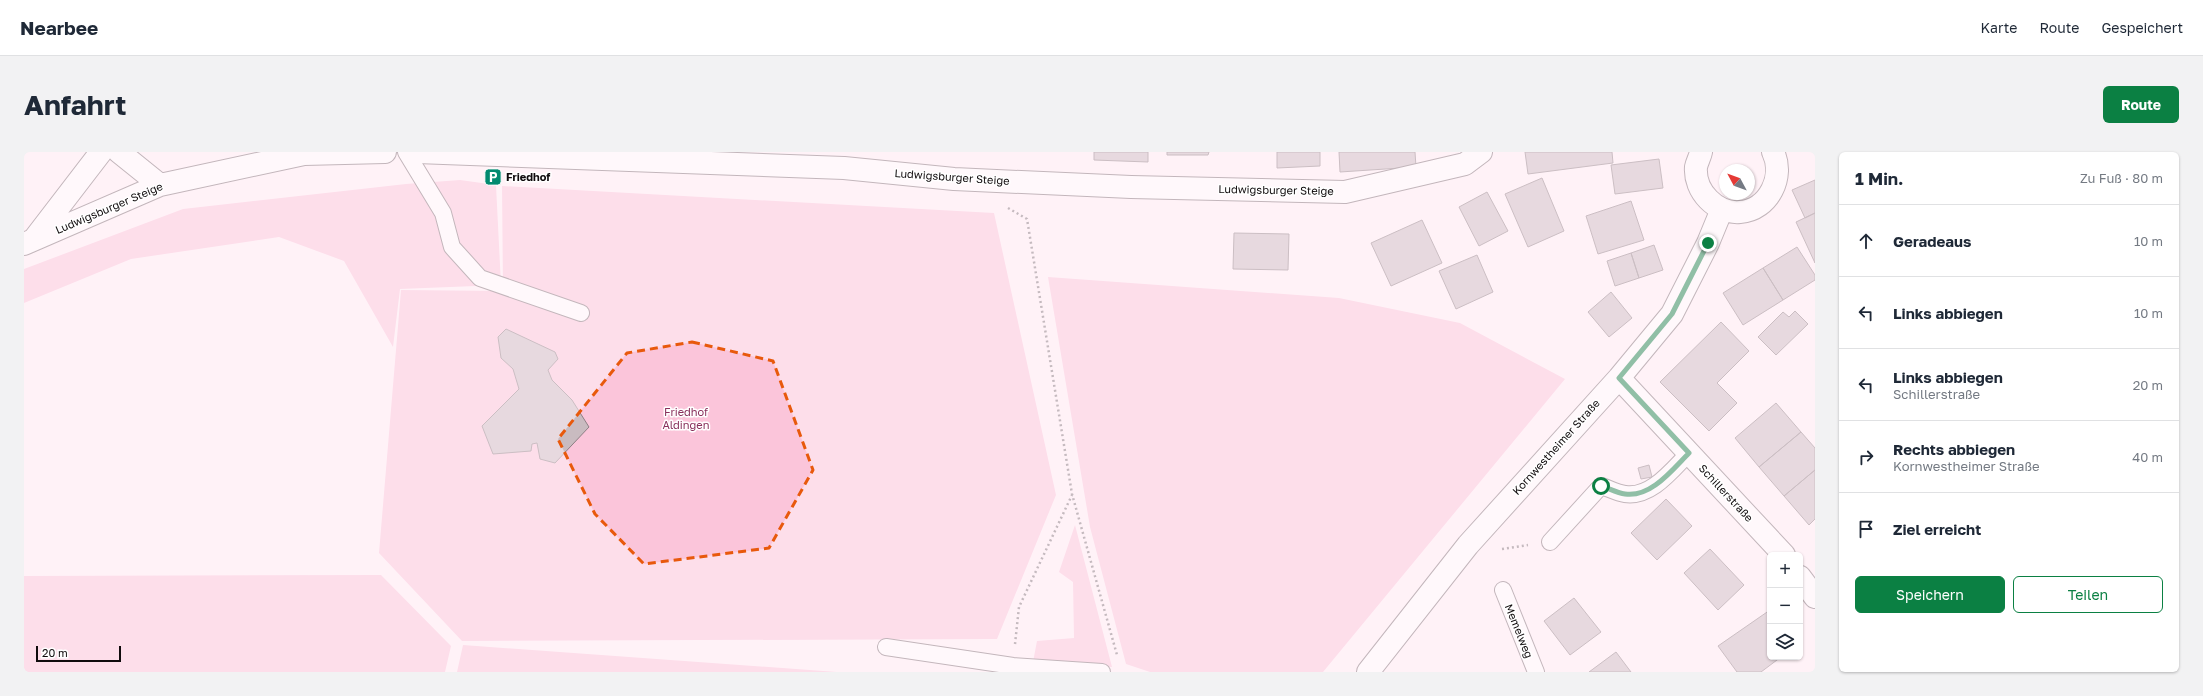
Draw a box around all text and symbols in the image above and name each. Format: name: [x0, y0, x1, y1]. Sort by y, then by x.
text: Nearbee: [20, 16, 98, 39]
text: Karte: [1981, 19, 2017, 36]
text: Route: [2039, 19, 2079, 36]
text: Gespeichert: [2101, 19, 2183, 36]
button: Route: [2103, 86, 2179, 123]
text: Anfahrt: [24, 88, 126, 121]
north arrow: [1719, 164, 1755, 200]
street label: Ludwigsburger Steige: [894, 166, 1010, 187]
parking icon: Friedhof: [483, 167, 503, 187]
text: 1 Min.: [1855, 168, 1904, 189]
place label: Friedhof: [506, 170, 550, 183]
text: Zu Fuß · 80 m: [2080, 170, 2163, 186]
street label: Ludwigsburger Steige: [53, 179, 164, 236]
street label: Ludwigsburger Steige: [1218, 182, 1334, 197]
icon: ahead: [1855, 230, 1877, 252]
text: Geradeaus: [1893, 232, 1971, 250]
text: 10 m: [2134, 233, 2163, 249]
route end: [1699, 234, 1717, 252]
icon: left: [1855, 302, 1877, 324]
text: Links abbiegen: [1893, 304, 2003, 322]
text: 10 m: [2134, 305, 2163, 321]
text: Links abbiegen: [1893, 368, 2003, 386]
icon: left: [1855, 374, 1877, 396]
text: 20 m: [2133, 377, 2163, 393]
text: Schillerstraße: [1893, 386, 1980, 402]
street label: Kornwestheimer Straße: [1509, 396, 1602, 497]
park label: Friedhof Aldingen: [663, 405, 709, 431]
text: Rechts abbiegen: [1893, 440, 2015, 458]
icon: right: [1855, 446, 1877, 468]
text: 40 m: [2132, 449, 2163, 465]
text: Kornwestheimer Straße: [1893, 458, 2039, 474]
street label: Schillerstraße: [1696, 461, 1756, 524]
route start: [1592, 477, 1610, 495]
icon: arrive: [1855, 518, 1877, 540]
text: Ziel erreicht: [1893, 520, 1981, 538]
map controls: [1767, 552, 1803, 660]
button: +: [1767, 552, 1803, 588]
button: Speichern: [1855, 576, 2005, 613]
button: Teilen: [2013, 576, 2163, 613]
button: −: [1767, 588, 1803, 624]
street label: Memelweg: [1503, 602, 1536, 660]
button: layers: [1767, 624, 1803, 660]
scale bar: [36, 644, 121, 663]
text: 20 m: [42, 646, 68, 659]

